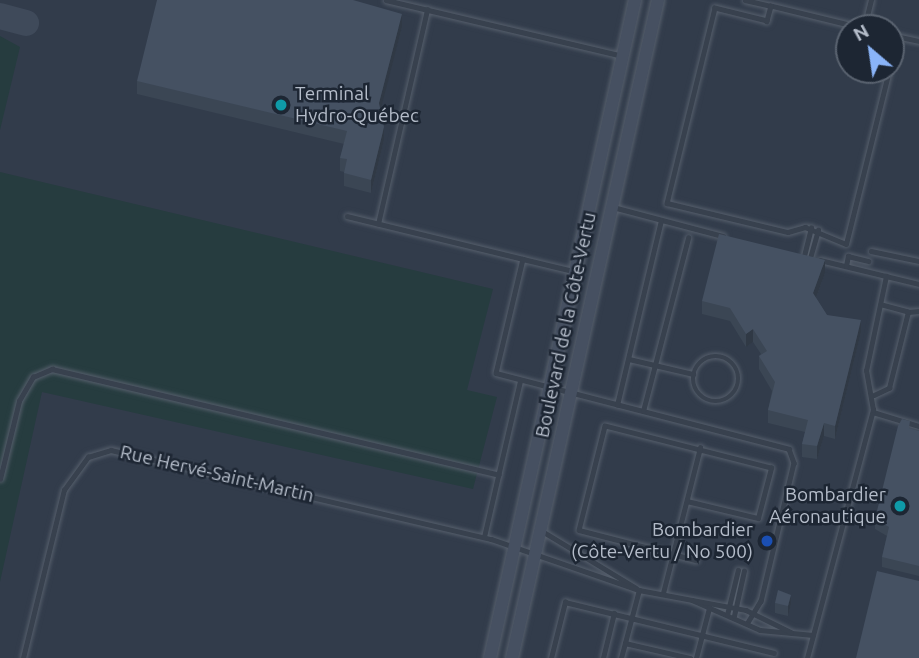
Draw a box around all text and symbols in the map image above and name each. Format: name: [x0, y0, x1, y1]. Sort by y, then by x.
north arrow: [835, 14, 905, 84]
text: N: [849, 19, 872, 45]
place label: Terminal Hydro-Québec: [295, 83, 419, 127]
marker: Terminal Hydro-Québec: [273, 97, 289, 113]
street label: Boulevard de la Côte-Vertu: [531, 210, 601, 440]
street label: Rue Hervé-Saint-Martin: [118, 441, 316, 507]
place label: Bombardier Aéronautique: [769, 484, 886, 528]
marker: Bombardier Aéronautique: [892, 498, 908, 514]
place label: Bombardier (Côte-Vertu / No 500): [571, 519, 753, 563]
marker: Bombardier (Côte-Vertu / No 500): [759, 533, 775, 549]

